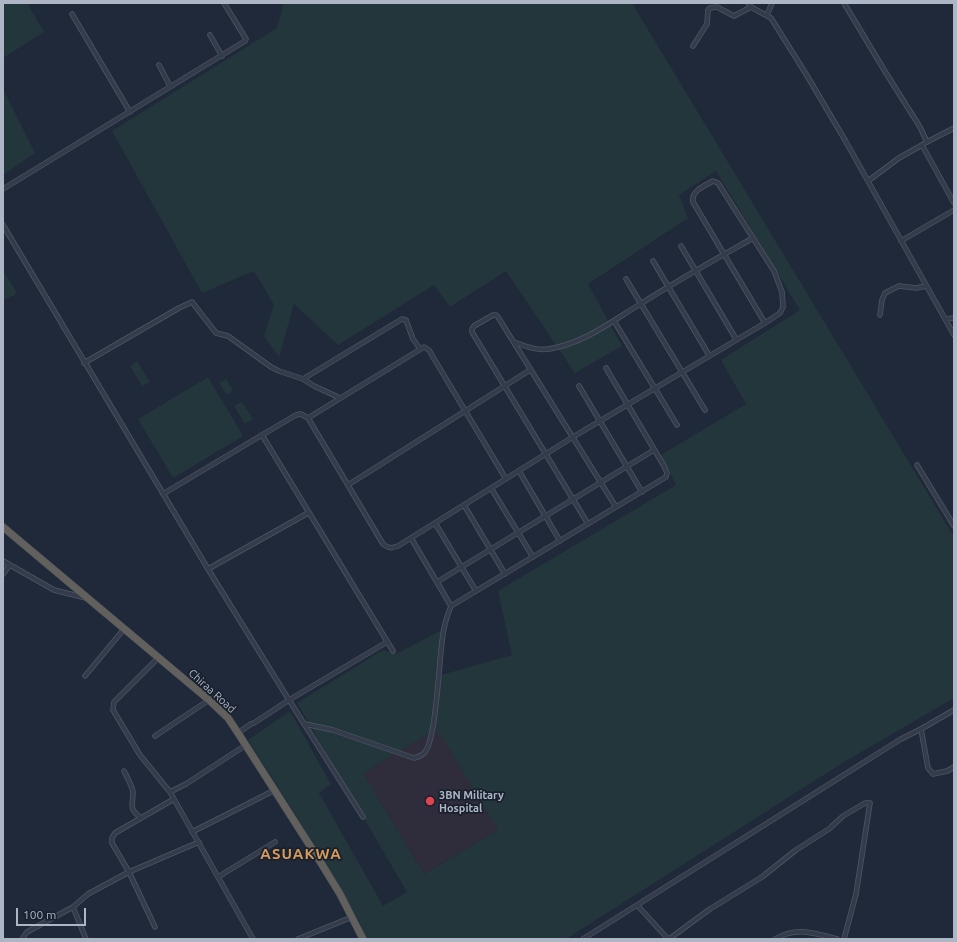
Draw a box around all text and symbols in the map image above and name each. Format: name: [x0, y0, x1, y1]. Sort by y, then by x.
street label: Chiraa Road: [186, 666, 238, 716]
place label: 3BN Military Hospital: [439, 788, 504, 814]
marker: 3BN Military Hospital: [424, 795, 436, 807]
district label: ASUAKWA: [260, 845, 342, 863]
scale bar: [18, 900, 88, 926]
text: 100 m: [23, 908, 56, 921]

